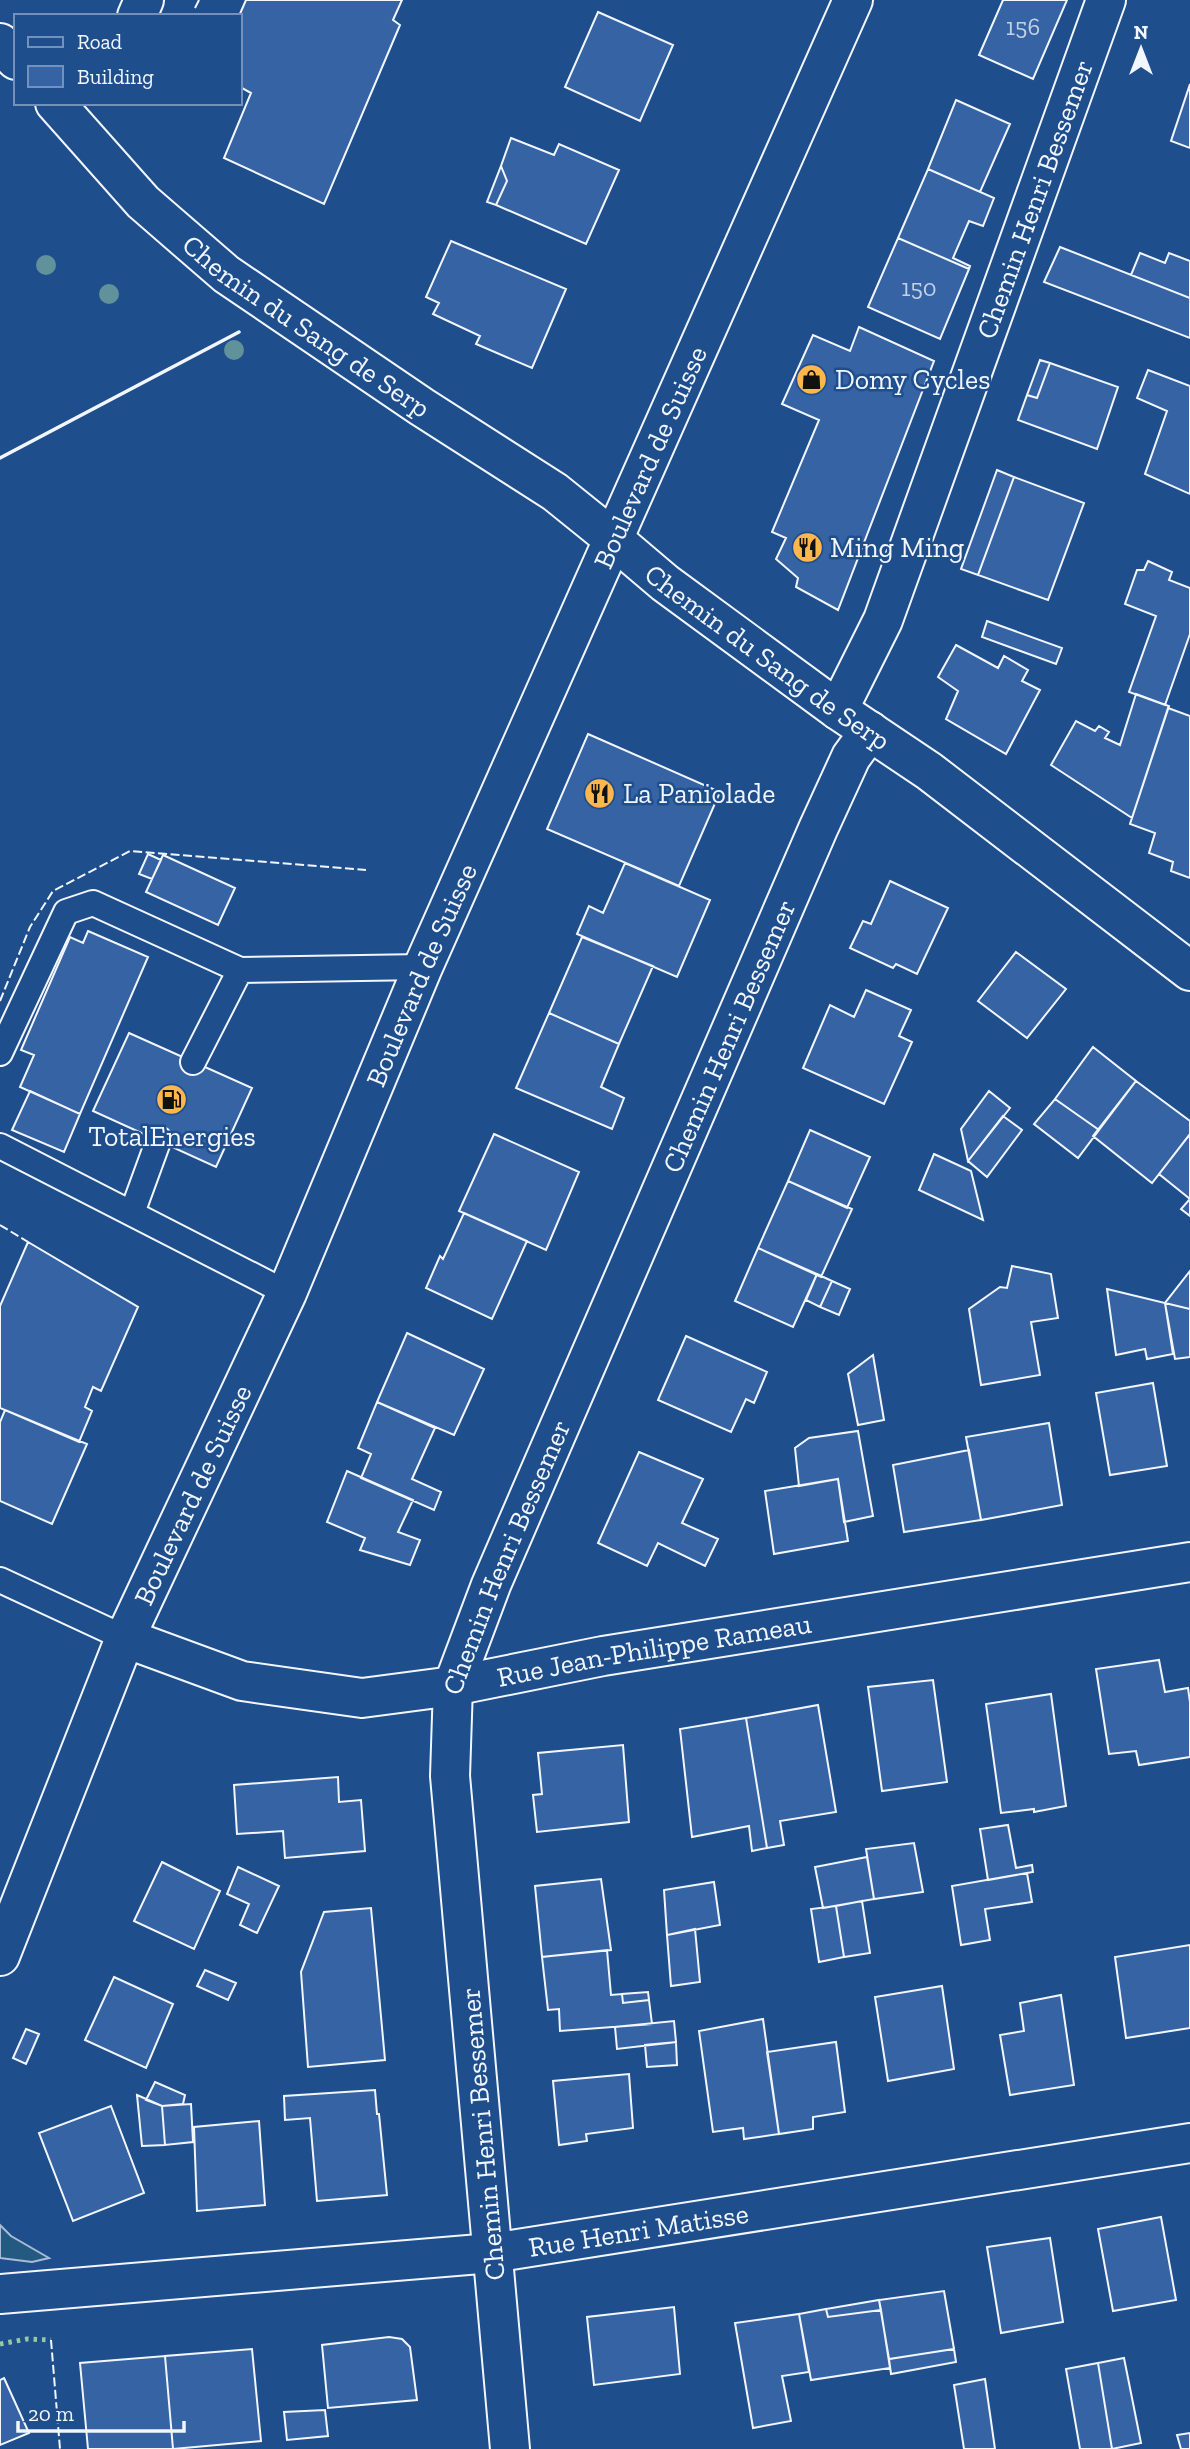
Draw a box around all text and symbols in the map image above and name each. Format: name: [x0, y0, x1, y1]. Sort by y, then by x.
house number: 156: [1006, 12, 1040, 41]
legend: [14, 14, 242, 105]
north arrow: [1106, 14, 1176, 84]
text: N: [1134, 21, 1148, 44]
text: Road: [77, 29, 123, 54]
street label: Chemin Henri Bessemer: [970, 55, 1100, 343]
text: Building: [77, 64, 154, 89]
street label: Chemin du Sang de Serp: [176, 228, 436, 425]
house number: 150: [901, 273, 937, 302]
street label: Boulevard de Suisse: [586, 341, 714, 574]
shop icon: Domy Cycles: [795, 362, 829, 396]
place label: Domy Cycles: [835, 363, 990, 396]
restaurant icon: Ming Ming: [790, 530, 824, 564]
place label: Ming Ming: [830, 531, 964, 564]
street label: Chemin du Sang de Serp: [638, 557, 896, 757]
restaurant icon: La Paniolade: [583, 776, 617, 810]
place label: La Paniolade: [623, 777, 775, 810]
street label: Boulevard de Suisse: [359, 858, 484, 1092]
street label: Chemin Henri Bessemer: [656, 895, 803, 1177]
fuel station icon: TotalEnergies: [155, 1082, 189, 1116]
place label: TotalEnergies: [88, 1120, 256, 1153]
street label: Boulevard de Suisse: [127, 1379, 259, 1610]
street label: Chemin Henri Bessemer: [435, 1415, 577, 1699]
street label: Rue Jean-Philippe Rameau: [494, 1607, 814, 1694]
street label: Chemin Henri Bessemer: [453, 1986, 512, 2282]
street label: Rue Henri Matisse: [526, 2197, 751, 2264]
scale bar: [18, 2390, 184, 2434]
text: 20 m: [28, 2401, 74, 2426]

